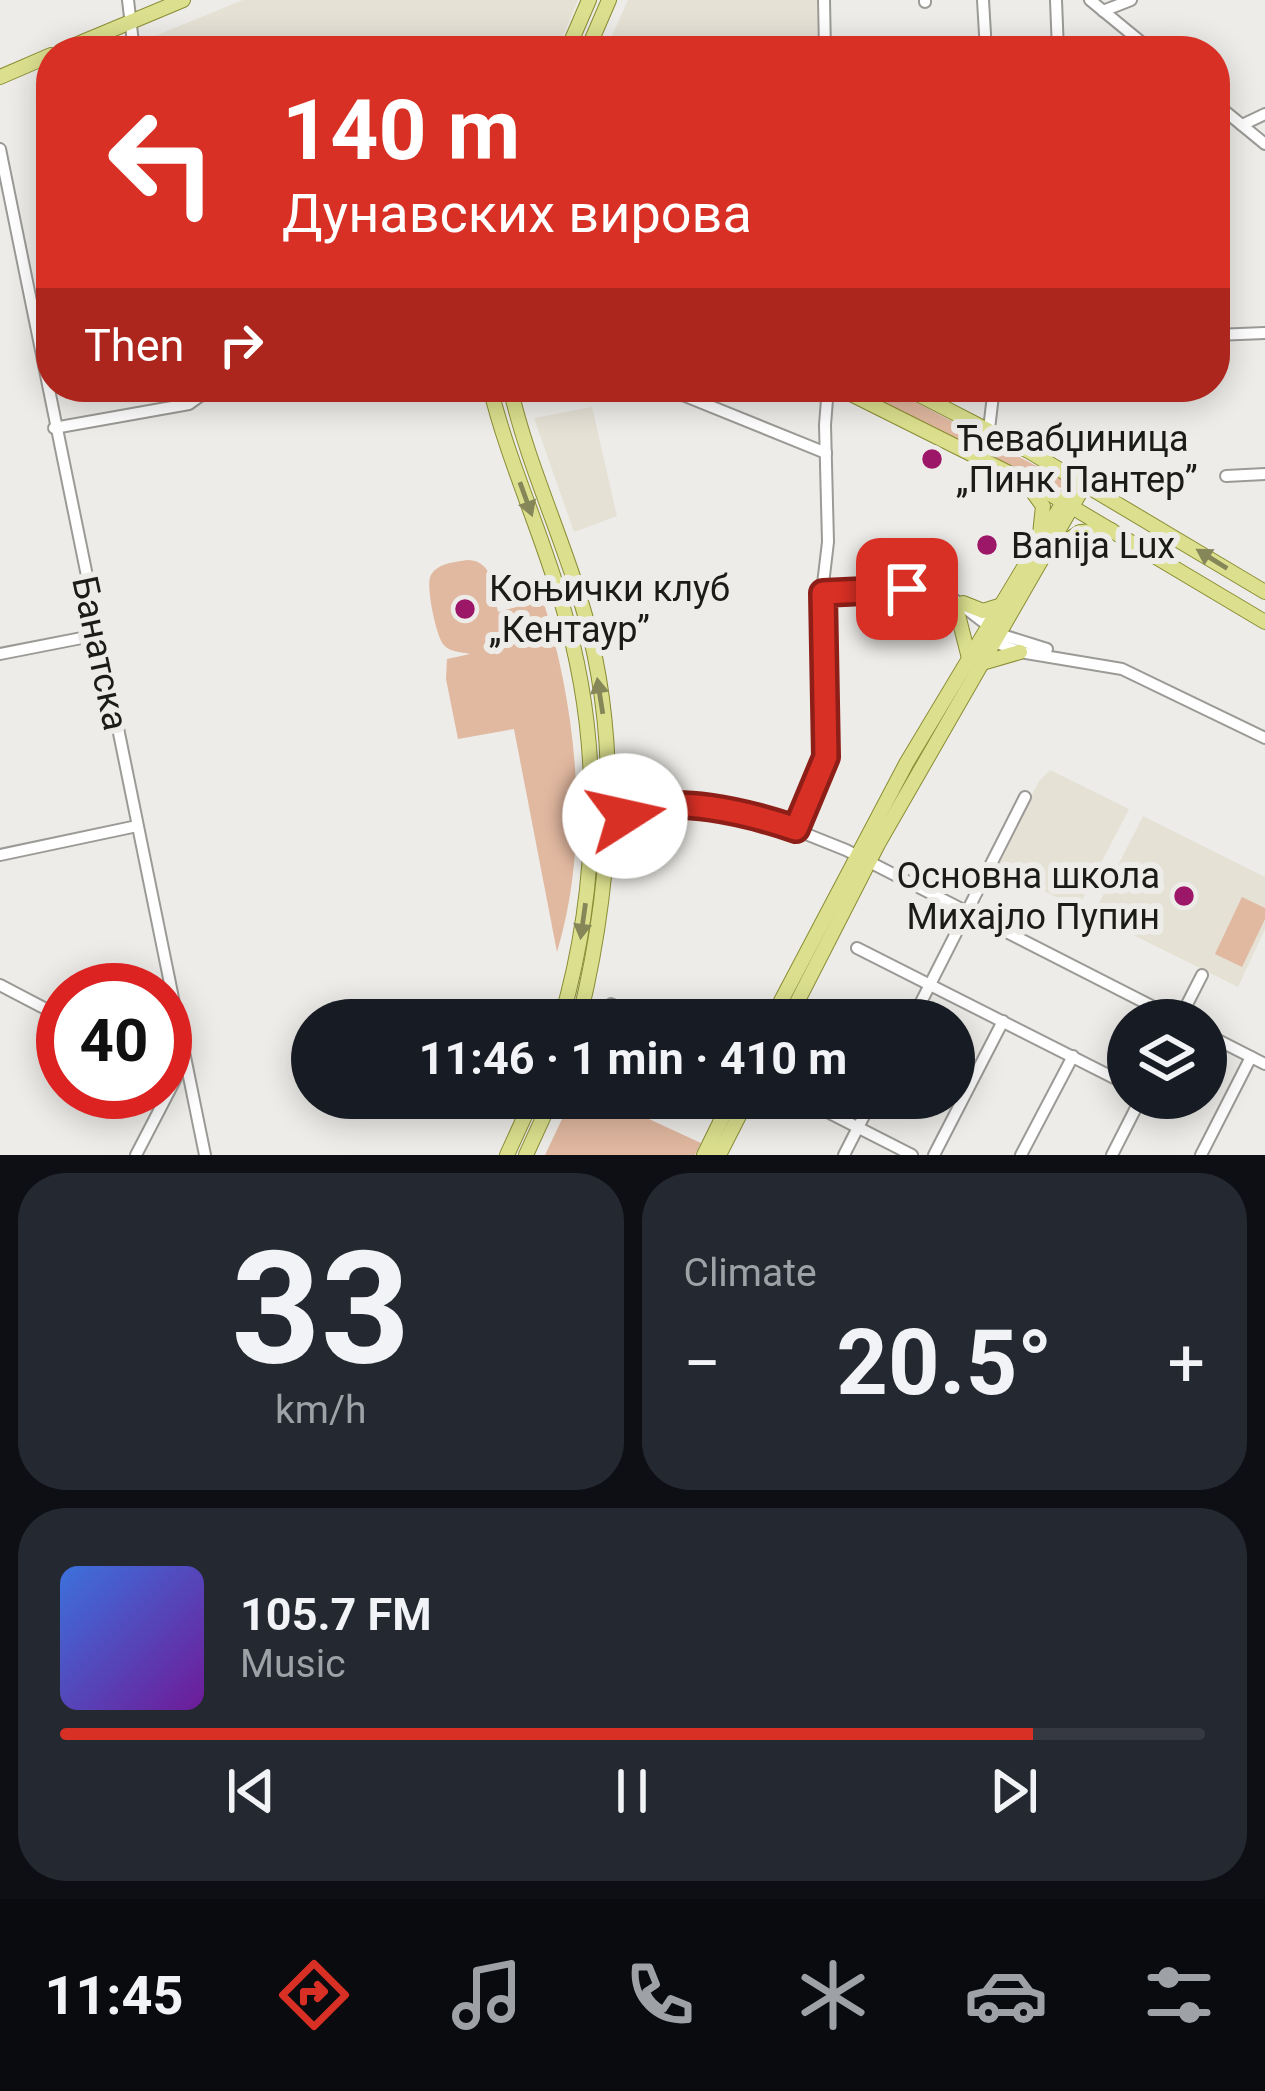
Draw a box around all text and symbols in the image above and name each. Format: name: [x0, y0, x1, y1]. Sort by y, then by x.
text: 140 m: [282, 81, 520, 180]
icon: left: [84, 84, 240, 240]
text: Дунавских вирова: [282, 182, 752, 245]
icon: right: [208, 312, 274, 378]
text: Then: [84, 319, 184, 372]
place label: Ћевабџиница „Пинк Пантер”: [956, 418, 1198, 501]
marker: Ћевабџиница „Пинк Пантер”: [919, 446, 945, 472]
one-way arrow: [517, 481, 536, 517]
place label: Banija Lux: [1011, 525, 1175, 567]
marker: Banija Lux: [974, 532, 1000, 558]
pin: [856, 538, 958, 640]
one-way arrow: [1195, 549, 1229, 570]
icon: arrive: [874, 556, 940, 622]
place label: Коњички клуб „Кентаур”: [489, 568, 730, 651]
street label: Банатска: [63, 572, 137, 734]
marker: Коњички клуб „Кентаур”: [452, 596, 478, 622]
one-way arrow: [590, 677, 609, 714]
position arrow: [562, 753, 688, 879]
place label: Основна школа Михајло Пупин: [896, 855, 1160, 938]
marker: Основна школа Михајло Пупин: [1171, 883, 1197, 909]
one-way arrow: [573, 903, 592, 941]
speed limit sign: 40: [36, 963, 192, 1119]
map controls: [1107, 999, 1227, 1119]
button: layers: [1107, 999, 1227, 1119]
text: 11:46 · 1 min · 410 m: [419, 1032, 847, 1085]
text: 33: [231, 1217, 410, 1400]
text: Climate: [684, 1250, 817, 1296]
text: 20.5°: [836, 1311, 1052, 1416]
text: −: [684, 1325, 721, 1402]
text: +: [1168, 1325, 1205, 1402]
text: km/h: [275, 1387, 367, 1433]
text: 105.7 FM: [240, 1588, 432, 1641]
text: Music: [240, 1641, 346, 1687]
icon: previous: [218, 1758, 284, 1824]
icon: pause: [599, 1758, 665, 1824]
icon: next: [981, 1758, 1047, 1824]
icon: directions: [272, 1953, 356, 2037]
icon: music: [445, 1953, 529, 2037]
icon: phone: [618, 1953, 702, 2037]
icon: climate: [791, 1953, 875, 2037]
icon: car: [964, 1953, 1048, 2037]
icon: filters: [1137, 1953, 1221, 2037]
text: 11:45: [44, 1964, 184, 2027]

